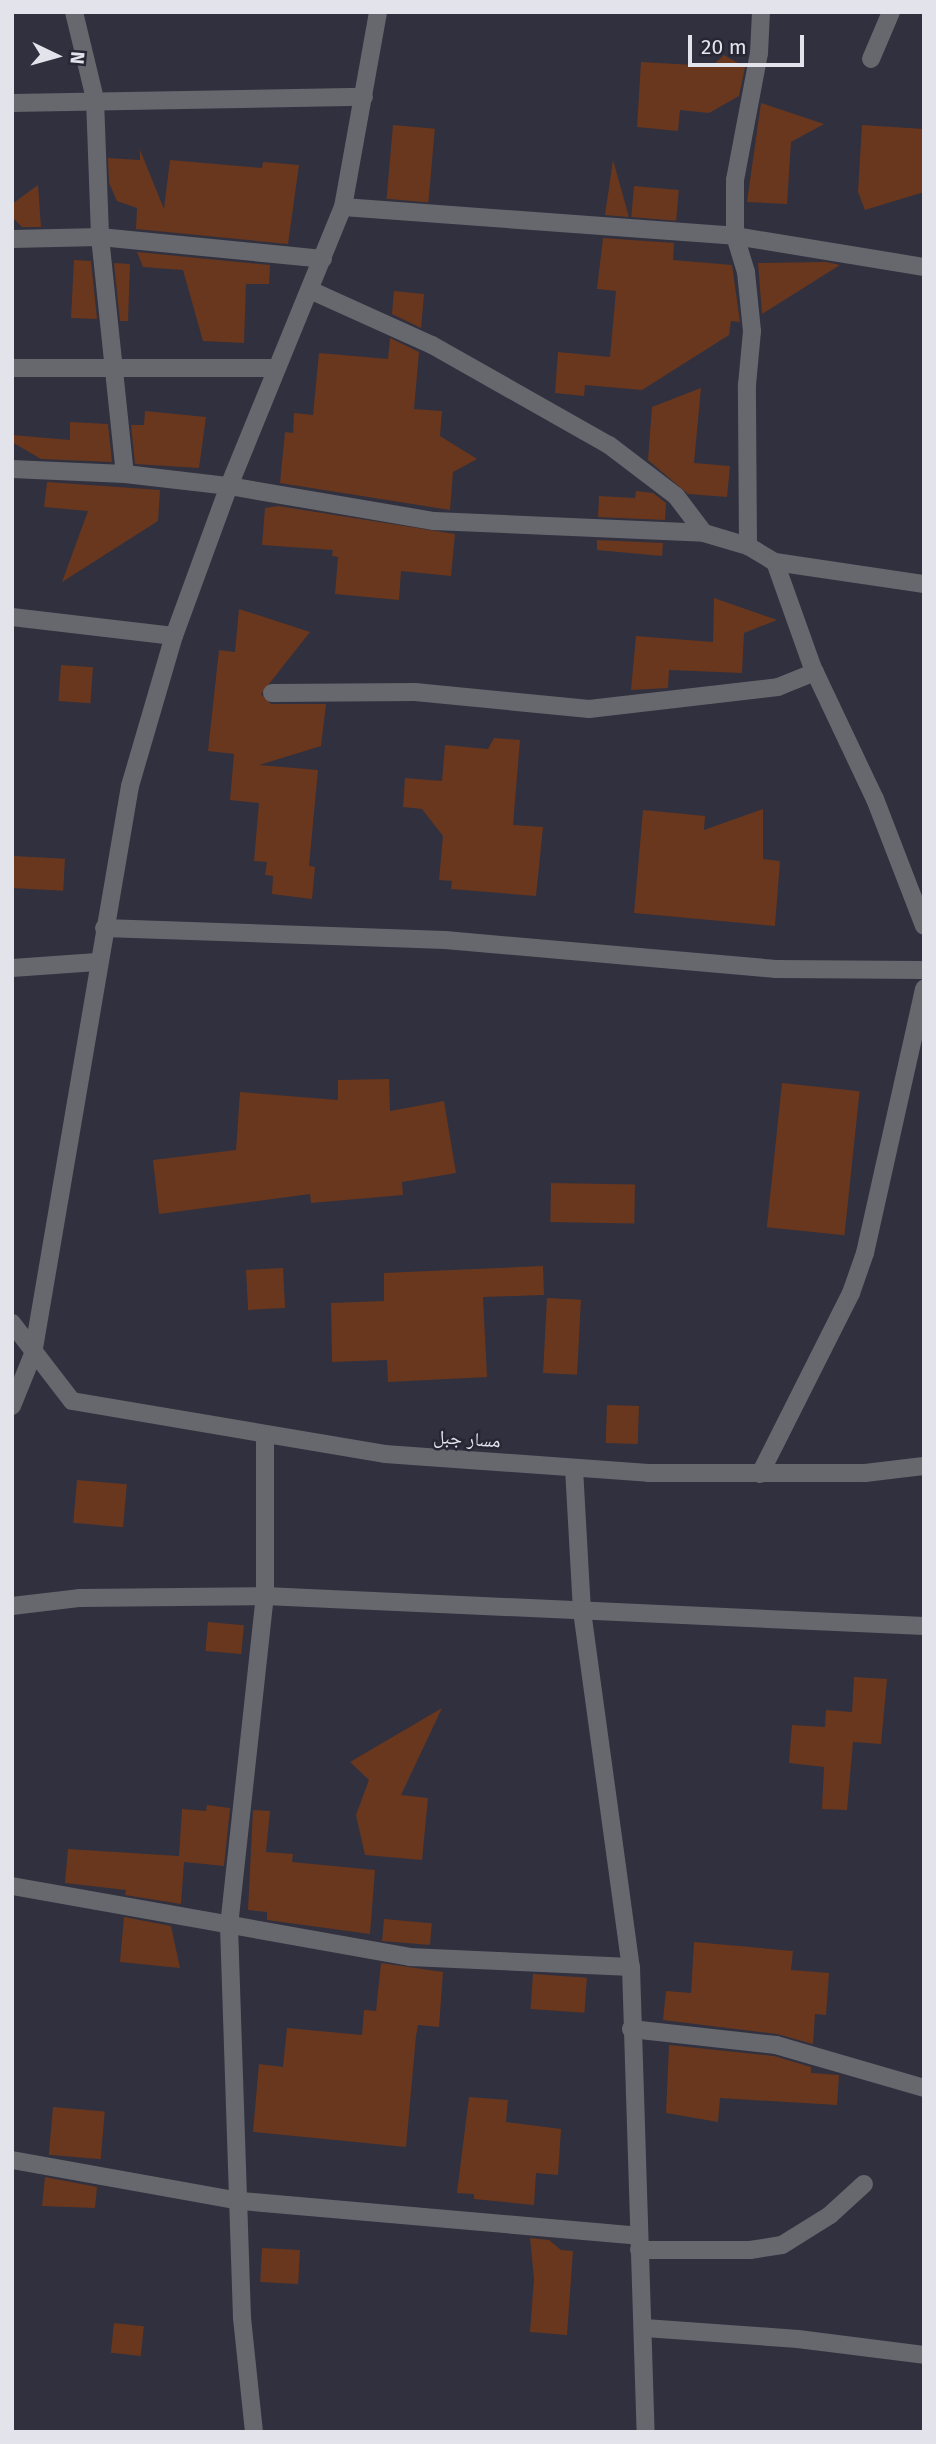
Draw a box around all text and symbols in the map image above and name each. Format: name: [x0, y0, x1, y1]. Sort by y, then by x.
north arrow: [21, 21, 91, 91]
scale bar: [691, 21, 806, 65]
text: 20 m: [701, 34, 747, 60]
text: N: [65, 51, 89, 65]
street label: مسار جبل: [433, 1425, 501, 1453]

